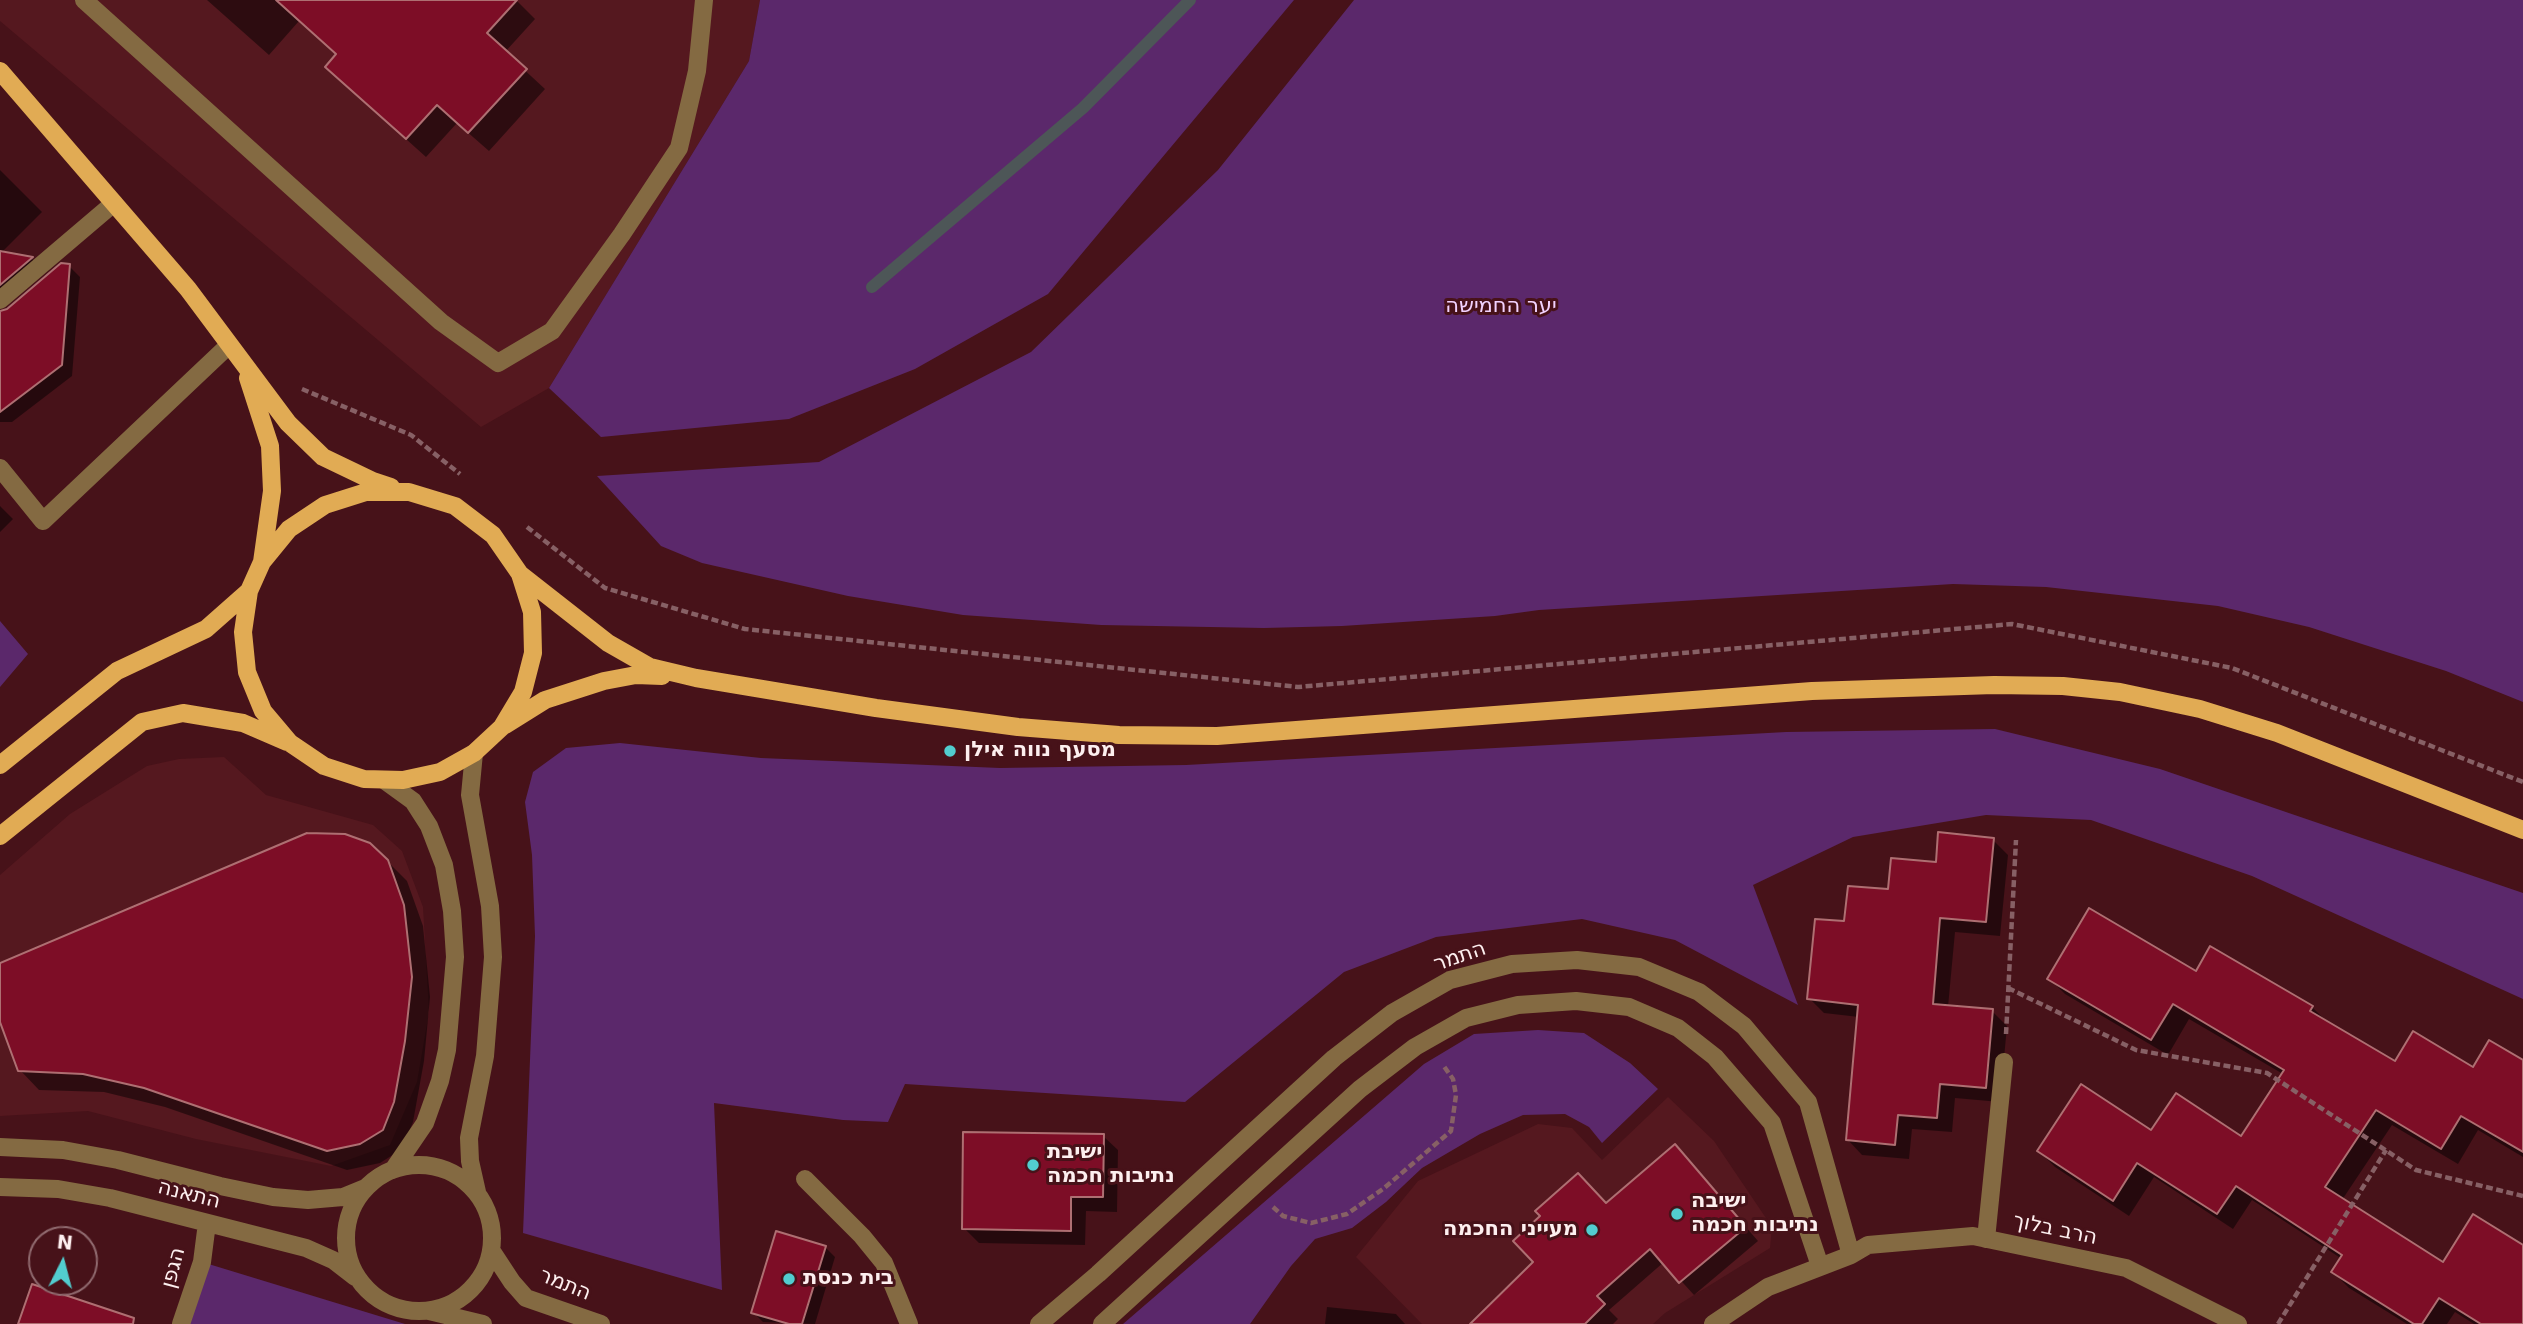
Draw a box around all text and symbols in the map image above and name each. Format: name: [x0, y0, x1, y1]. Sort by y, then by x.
park label: יער החמישה: [1445, 294, 1557, 320]
place label: מסעף נווה אילן: [964, 738, 1116, 764]
marker: מסעף נווה אילן: [942, 743, 958, 759]
street label: התמר: [1431, 936, 1489, 978]
place label: ישיבת נתיבות חכמה: [1047, 1140, 1175, 1190]
marker: ישיבת נתיבות חכמה: [1025, 1157, 1041, 1173]
street label: התאנה: [155, 1175, 223, 1215]
place label: ישיבה נתיבות חכמה: [1691, 1189, 1819, 1239]
marker: ישיבה נתיבות חכמה: [1669, 1206, 1685, 1222]
street label: הרב בלוך: [2011, 1209, 2099, 1251]
place label: מעייני החכמה: [1443, 1217, 1578, 1243]
marker: מעייני החכמה: [1584, 1222, 1600, 1238]
north arrow: [28, 1226, 98, 1296]
text: N: [56, 1230, 74, 1254]
street label: הגפן: [156, 1245, 192, 1291]
street label: התמר: [535, 1263, 595, 1307]
place label: בית כנסת: [803, 1266, 894, 1292]
marker: בית כנסת: [781, 1271, 797, 1287]

